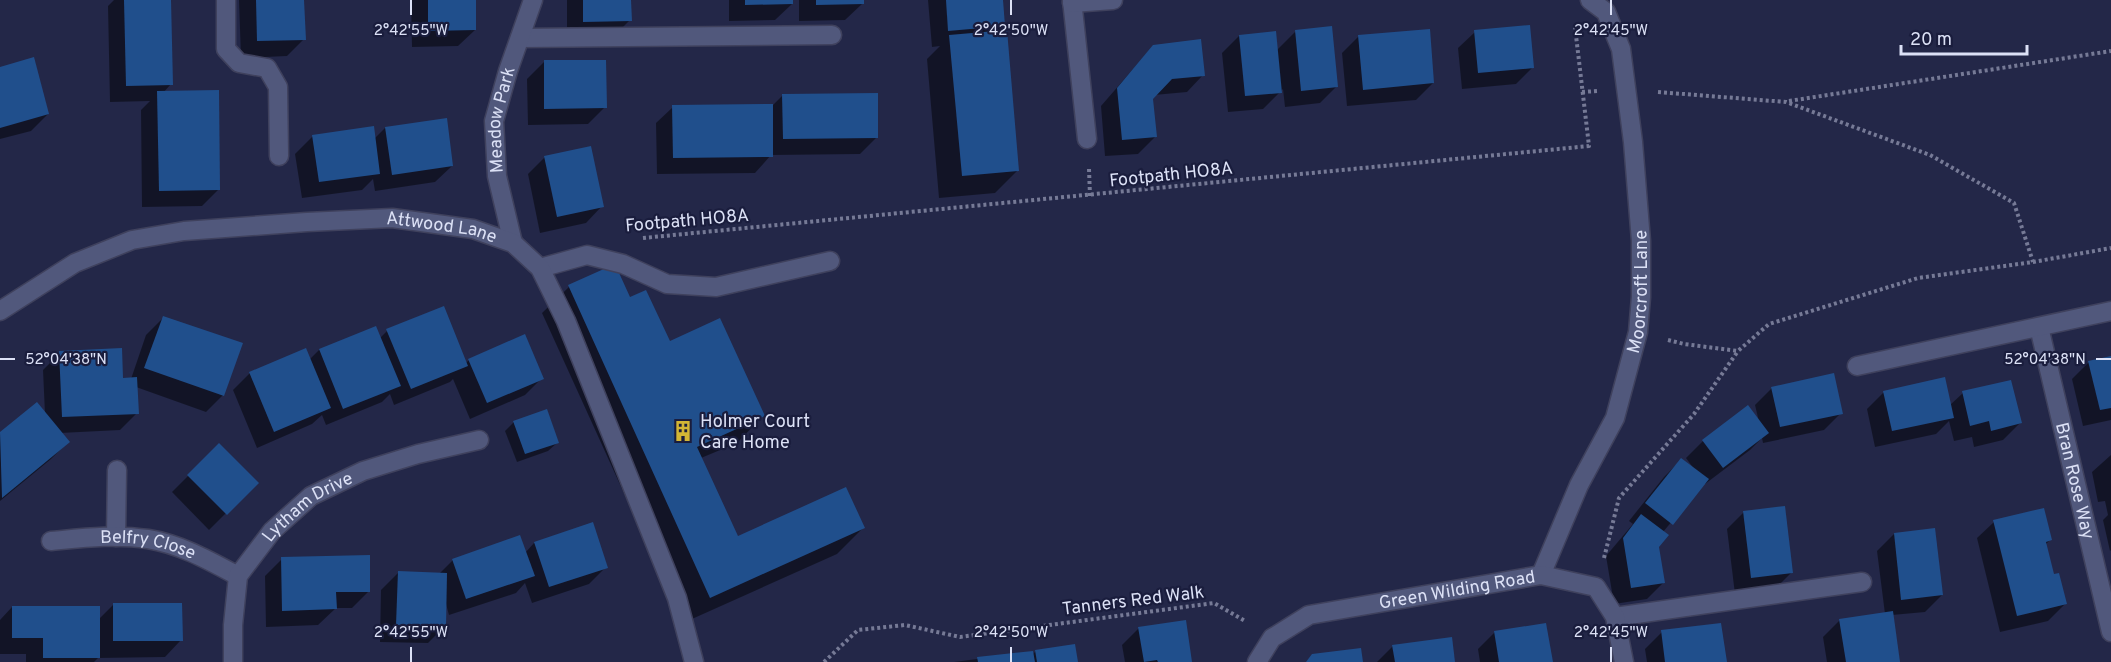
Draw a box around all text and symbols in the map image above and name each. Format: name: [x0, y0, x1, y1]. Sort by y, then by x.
scale bar: [1901, 18, 2027, 56]
text: 2°42'55"W: [374, 22, 448, 41]
text: 2°42'50"W: [974, 22, 1048, 41]
text: 2°42'45"W: [1574, 22, 1648, 41]
text: 20 m: [1910, 29, 1952, 52]
street label: Meadow Park: [484, 64, 522, 174]
street label: Footpath HO8A: [1108, 158, 1234, 193]
street label: Footpath HO8A: [624, 205, 750, 238]
street label: Attwood Lane: [386, 208, 500, 249]
street label: Moorcroft Lane: [1623, 229, 1654, 356]
text: 52°04'38"N: [25, 351, 107, 370]
text: 52°04'38"N: [2004, 351, 2086, 370]
place label: Holmer Court Care Home: [700, 411, 810, 455]
building icon: Holmer Court Care Home: [671, 419, 695, 443]
street label: Bran Rose Way: [2049, 420, 2099, 542]
street label: Lytham Drive: [258, 468, 357, 547]
street label: Belfry Close: [100, 527, 199, 566]
street label: Green Wilding Road: [1377, 566, 1537, 616]
street label: Tanners Red Walk: [1061, 581, 1206, 622]
text: 2°42'55"W: [374, 624, 448, 643]
text: 2°42'50"W: [974, 624, 1048, 643]
text: 2°42'45"W: [1574, 624, 1648, 643]

